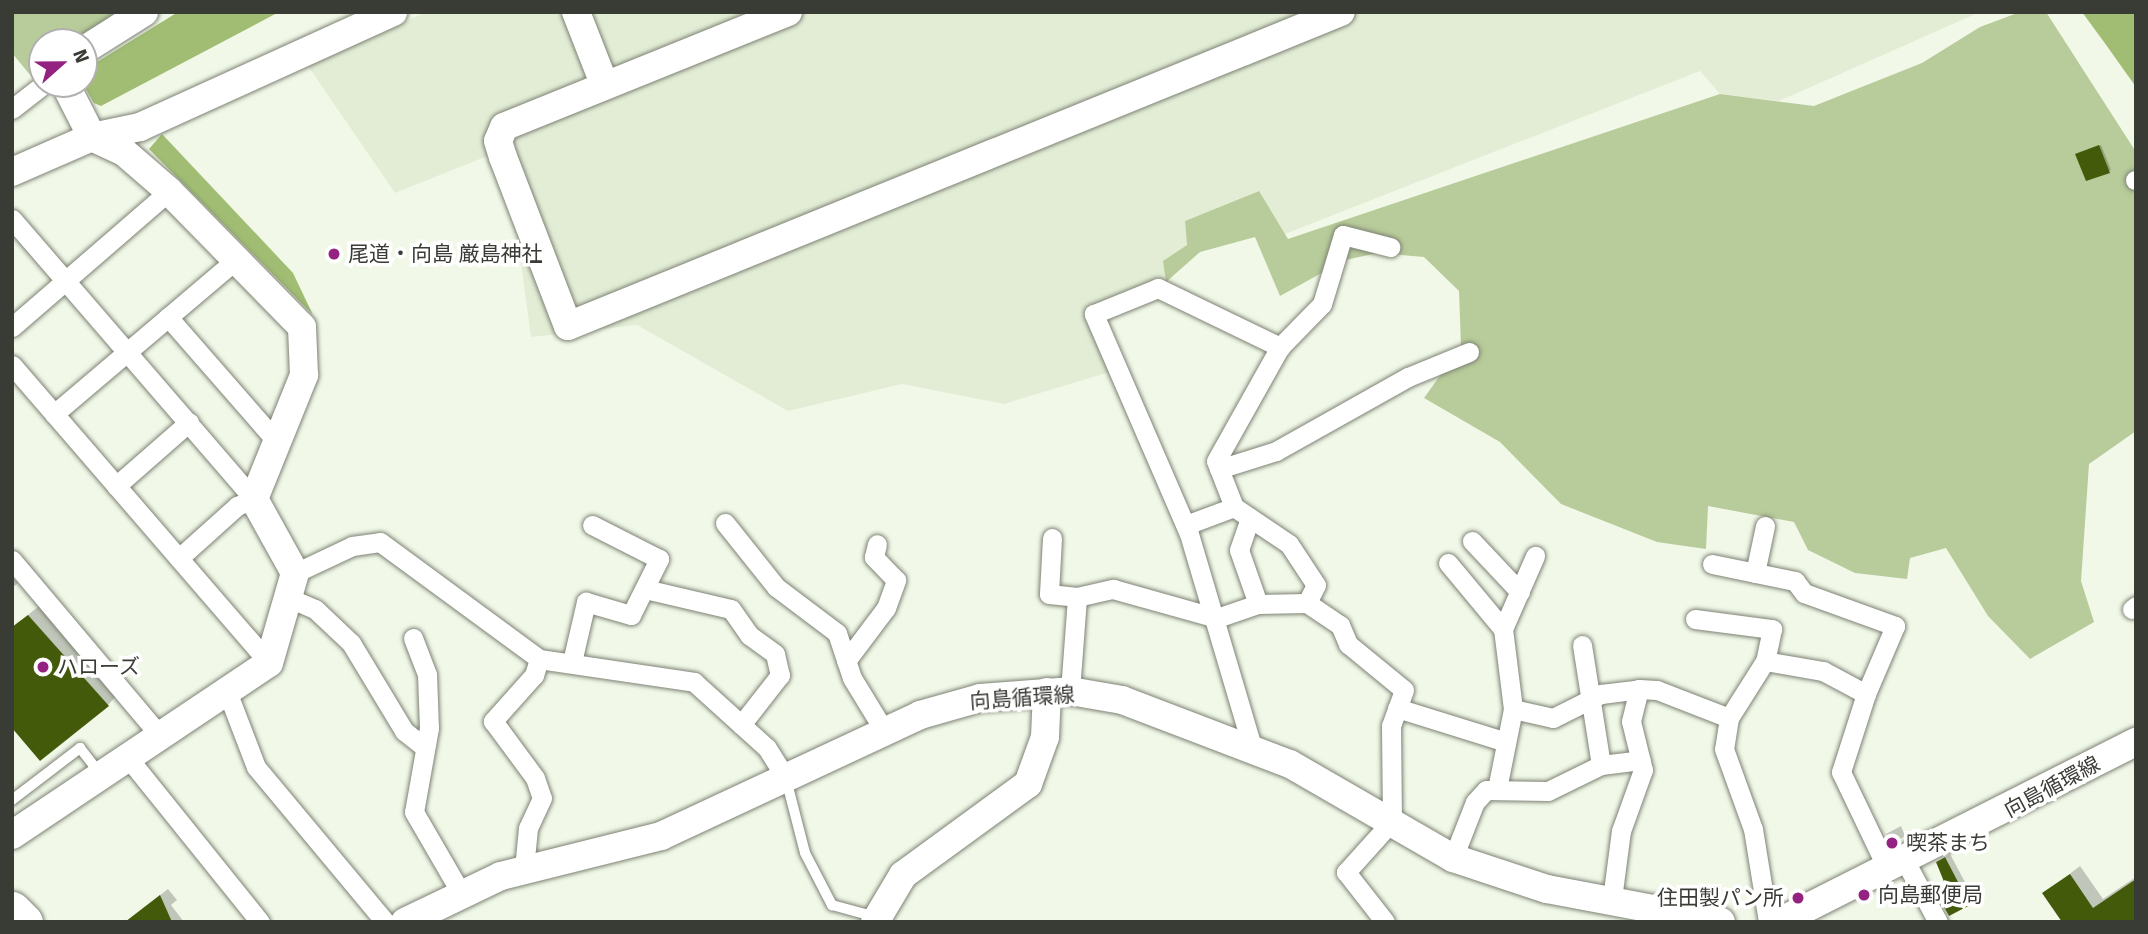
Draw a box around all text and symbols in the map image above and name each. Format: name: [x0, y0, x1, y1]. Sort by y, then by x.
north arrow: [28, 28, 98, 98]
text: N: [68, 46, 94, 66]
place label: 尾道・向島 厳島神社: [348, 241, 543, 267]
marker: 尾道・向島 厳島神社: [326, 246, 342, 262]
place label: ハローズ: [57, 654, 141, 680]
marker: ハローズ: [35, 659, 51, 675]
street label: 向島循環線: [969, 682, 1075, 714]
street label: 向島循環線: [2000, 751, 2104, 823]
place label: 喫茶まち: [1906, 830, 1990, 856]
marker: 喫茶まち: [1884, 835, 1900, 851]
place label: 向島郵便局: [1878, 882, 1983, 908]
place label: 住田製パン所: [1658, 885, 1784, 911]
marker: 向島郵便局: [1856, 887, 1872, 903]
marker: 住田製パン所: [1790, 890, 1806, 906]

